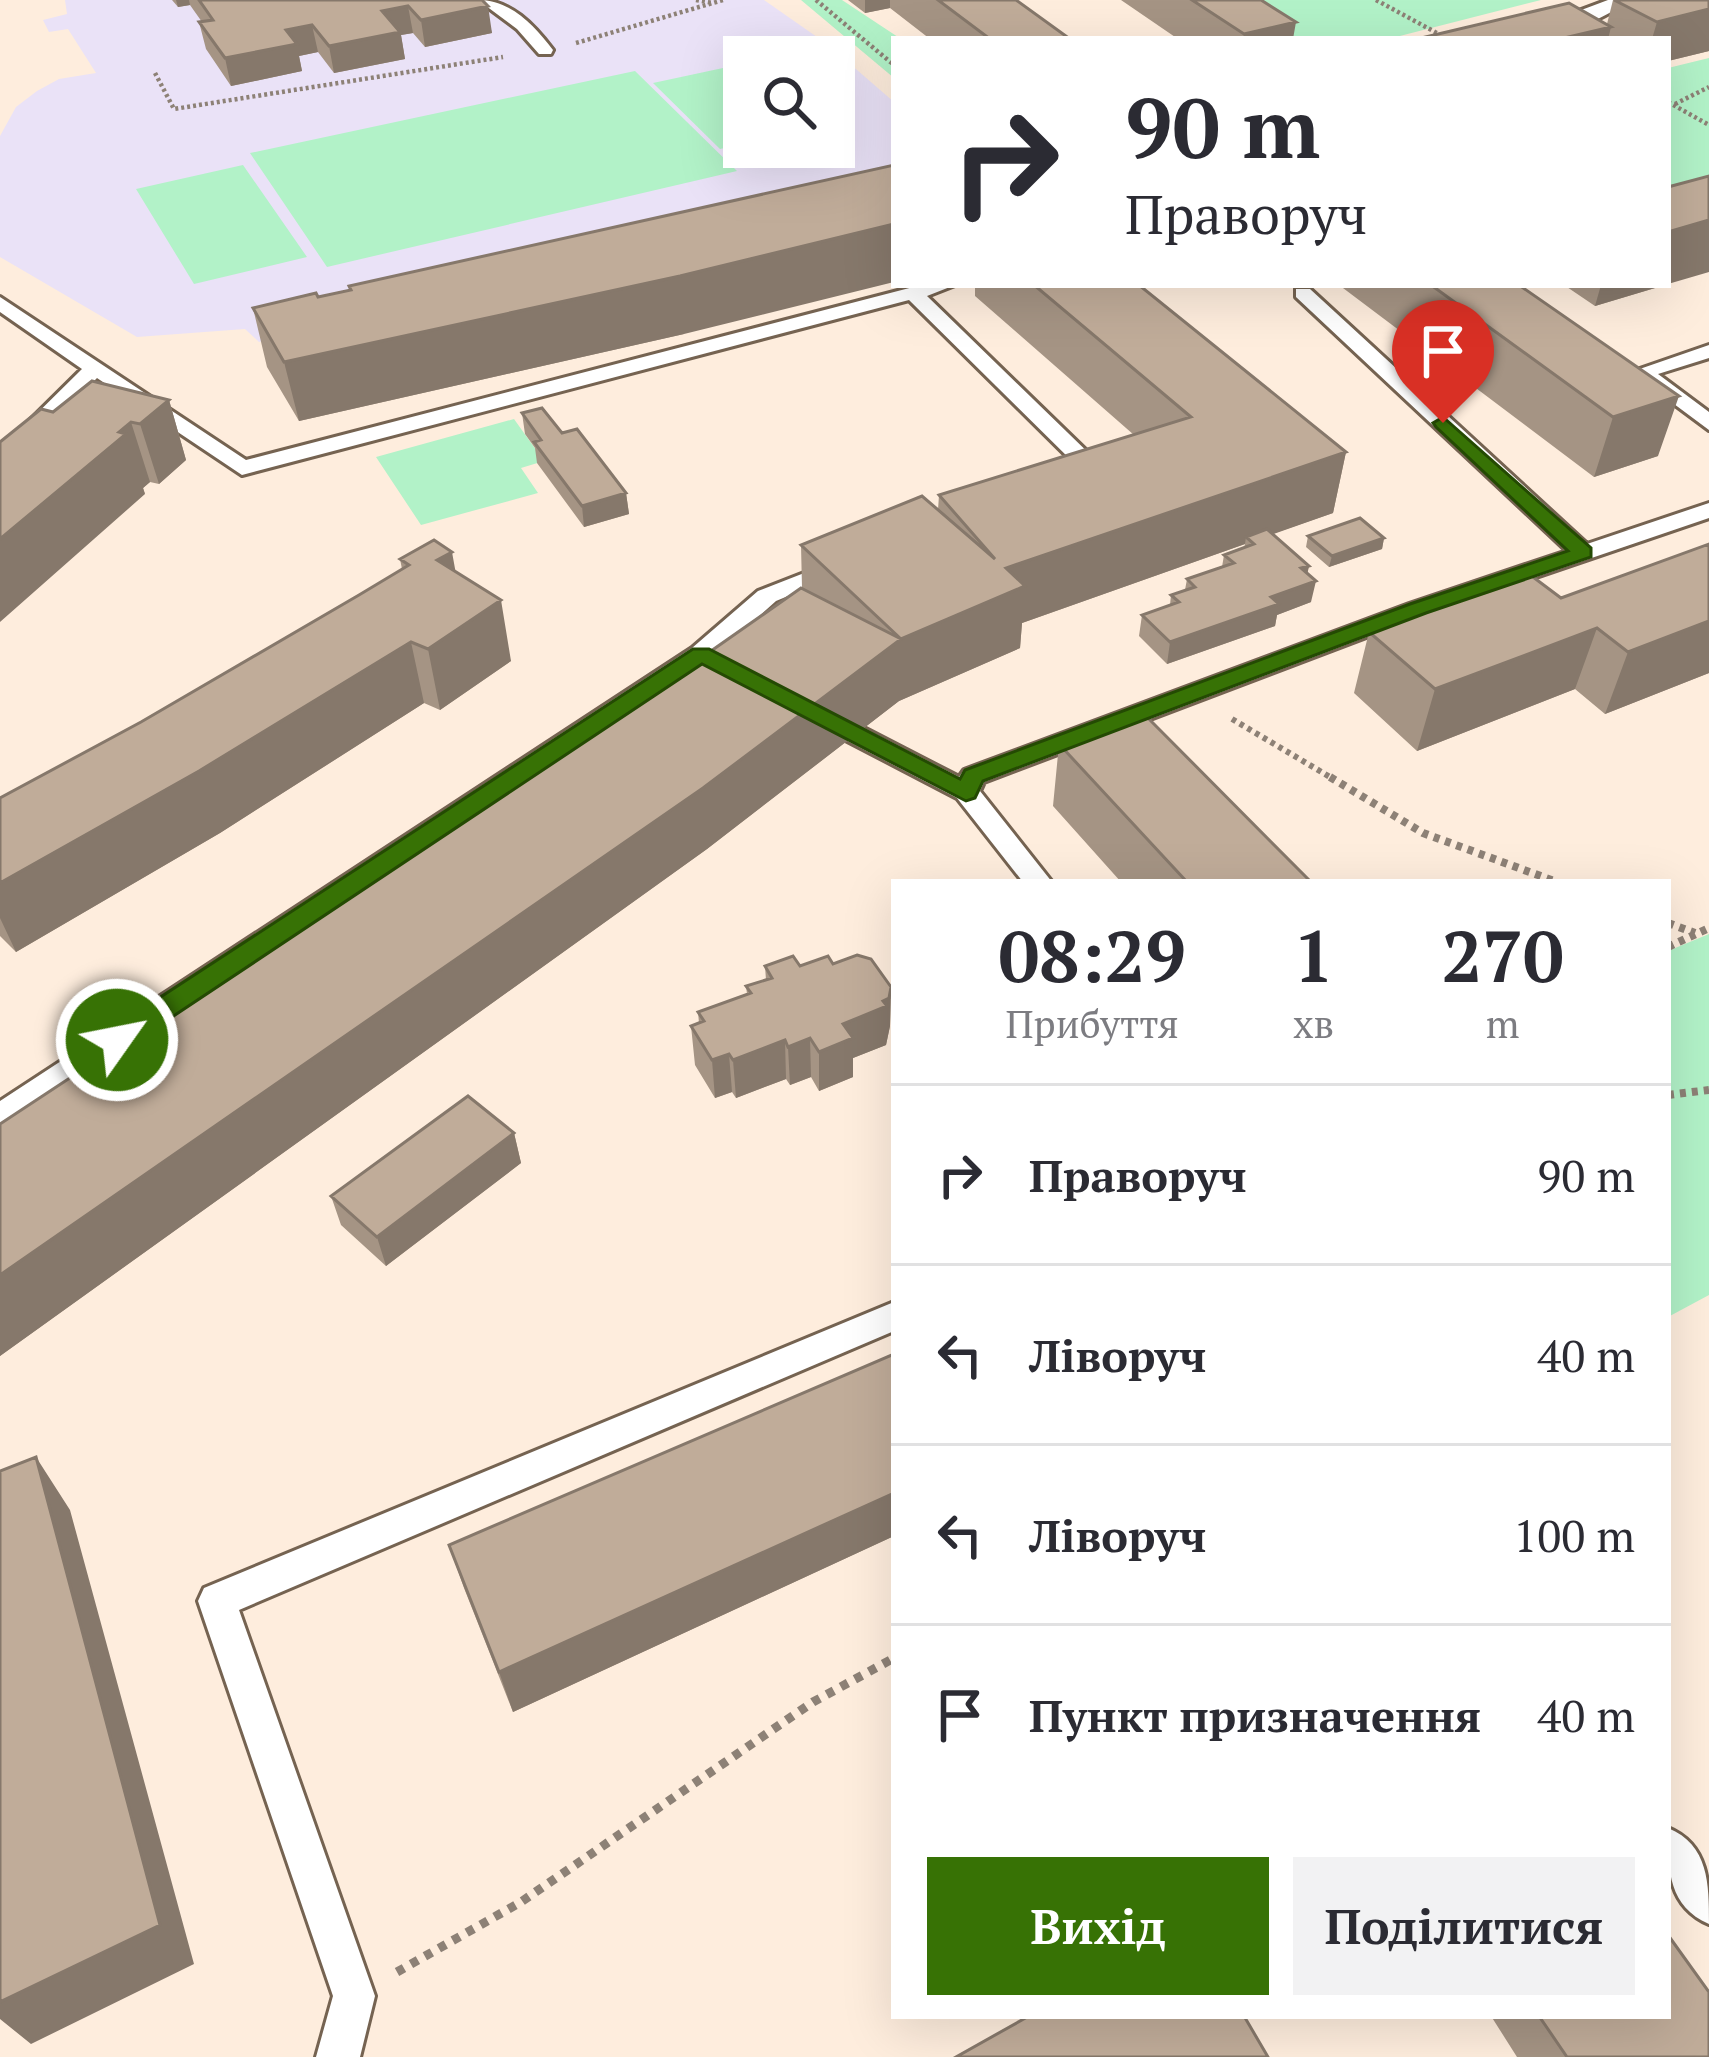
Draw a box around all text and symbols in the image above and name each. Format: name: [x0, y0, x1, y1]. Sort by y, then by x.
map controls: [723, 36, 855, 168]
button: search: [723, 36, 855, 168]
text: 90 m: [1125, 71, 1320, 182]
icon: right: [927, 84, 1083, 240]
text: Праворуч: [1125, 178, 1367, 249]
pin: [1392, 300, 1494, 423]
icon: arrive: [1410, 318, 1476, 384]
text: 08:29: [998, 907, 1186, 1003]
text: 1: [1293, 907, 1334, 1003]
text: 270: [1442, 907, 1564, 1003]
position arrow: [54, 977, 180, 1103]
text: Прибуття: [1006, 997, 1179, 1049]
text: хв: [1293, 997, 1334, 1049]
text: m: [1486, 997, 1519, 1049]
icon: right: [927, 1142, 993, 1208]
text: Праворуч: [1029, 1145, 1247, 1205]
text: 90 m: [1537, 1145, 1635, 1205]
icon: left: [927, 1322, 993, 1388]
text: Ліворуч: [1029, 1325, 1207, 1385]
text: 40 m: [1537, 1325, 1635, 1385]
icon: left: [927, 1502, 993, 1568]
text: Ліворуч: [1029, 1505, 1207, 1565]
text: 100 m: [1513, 1505, 1635, 1565]
icon: arrive: [927, 1682, 993, 1748]
text: Пункт призначення: [1029, 1685, 1481, 1745]
text: 40 m: [1537, 1685, 1635, 1745]
button: Вихід: [927, 1857, 1269, 1995]
button: Поділитися: [1293, 1857, 1635, 1995]

